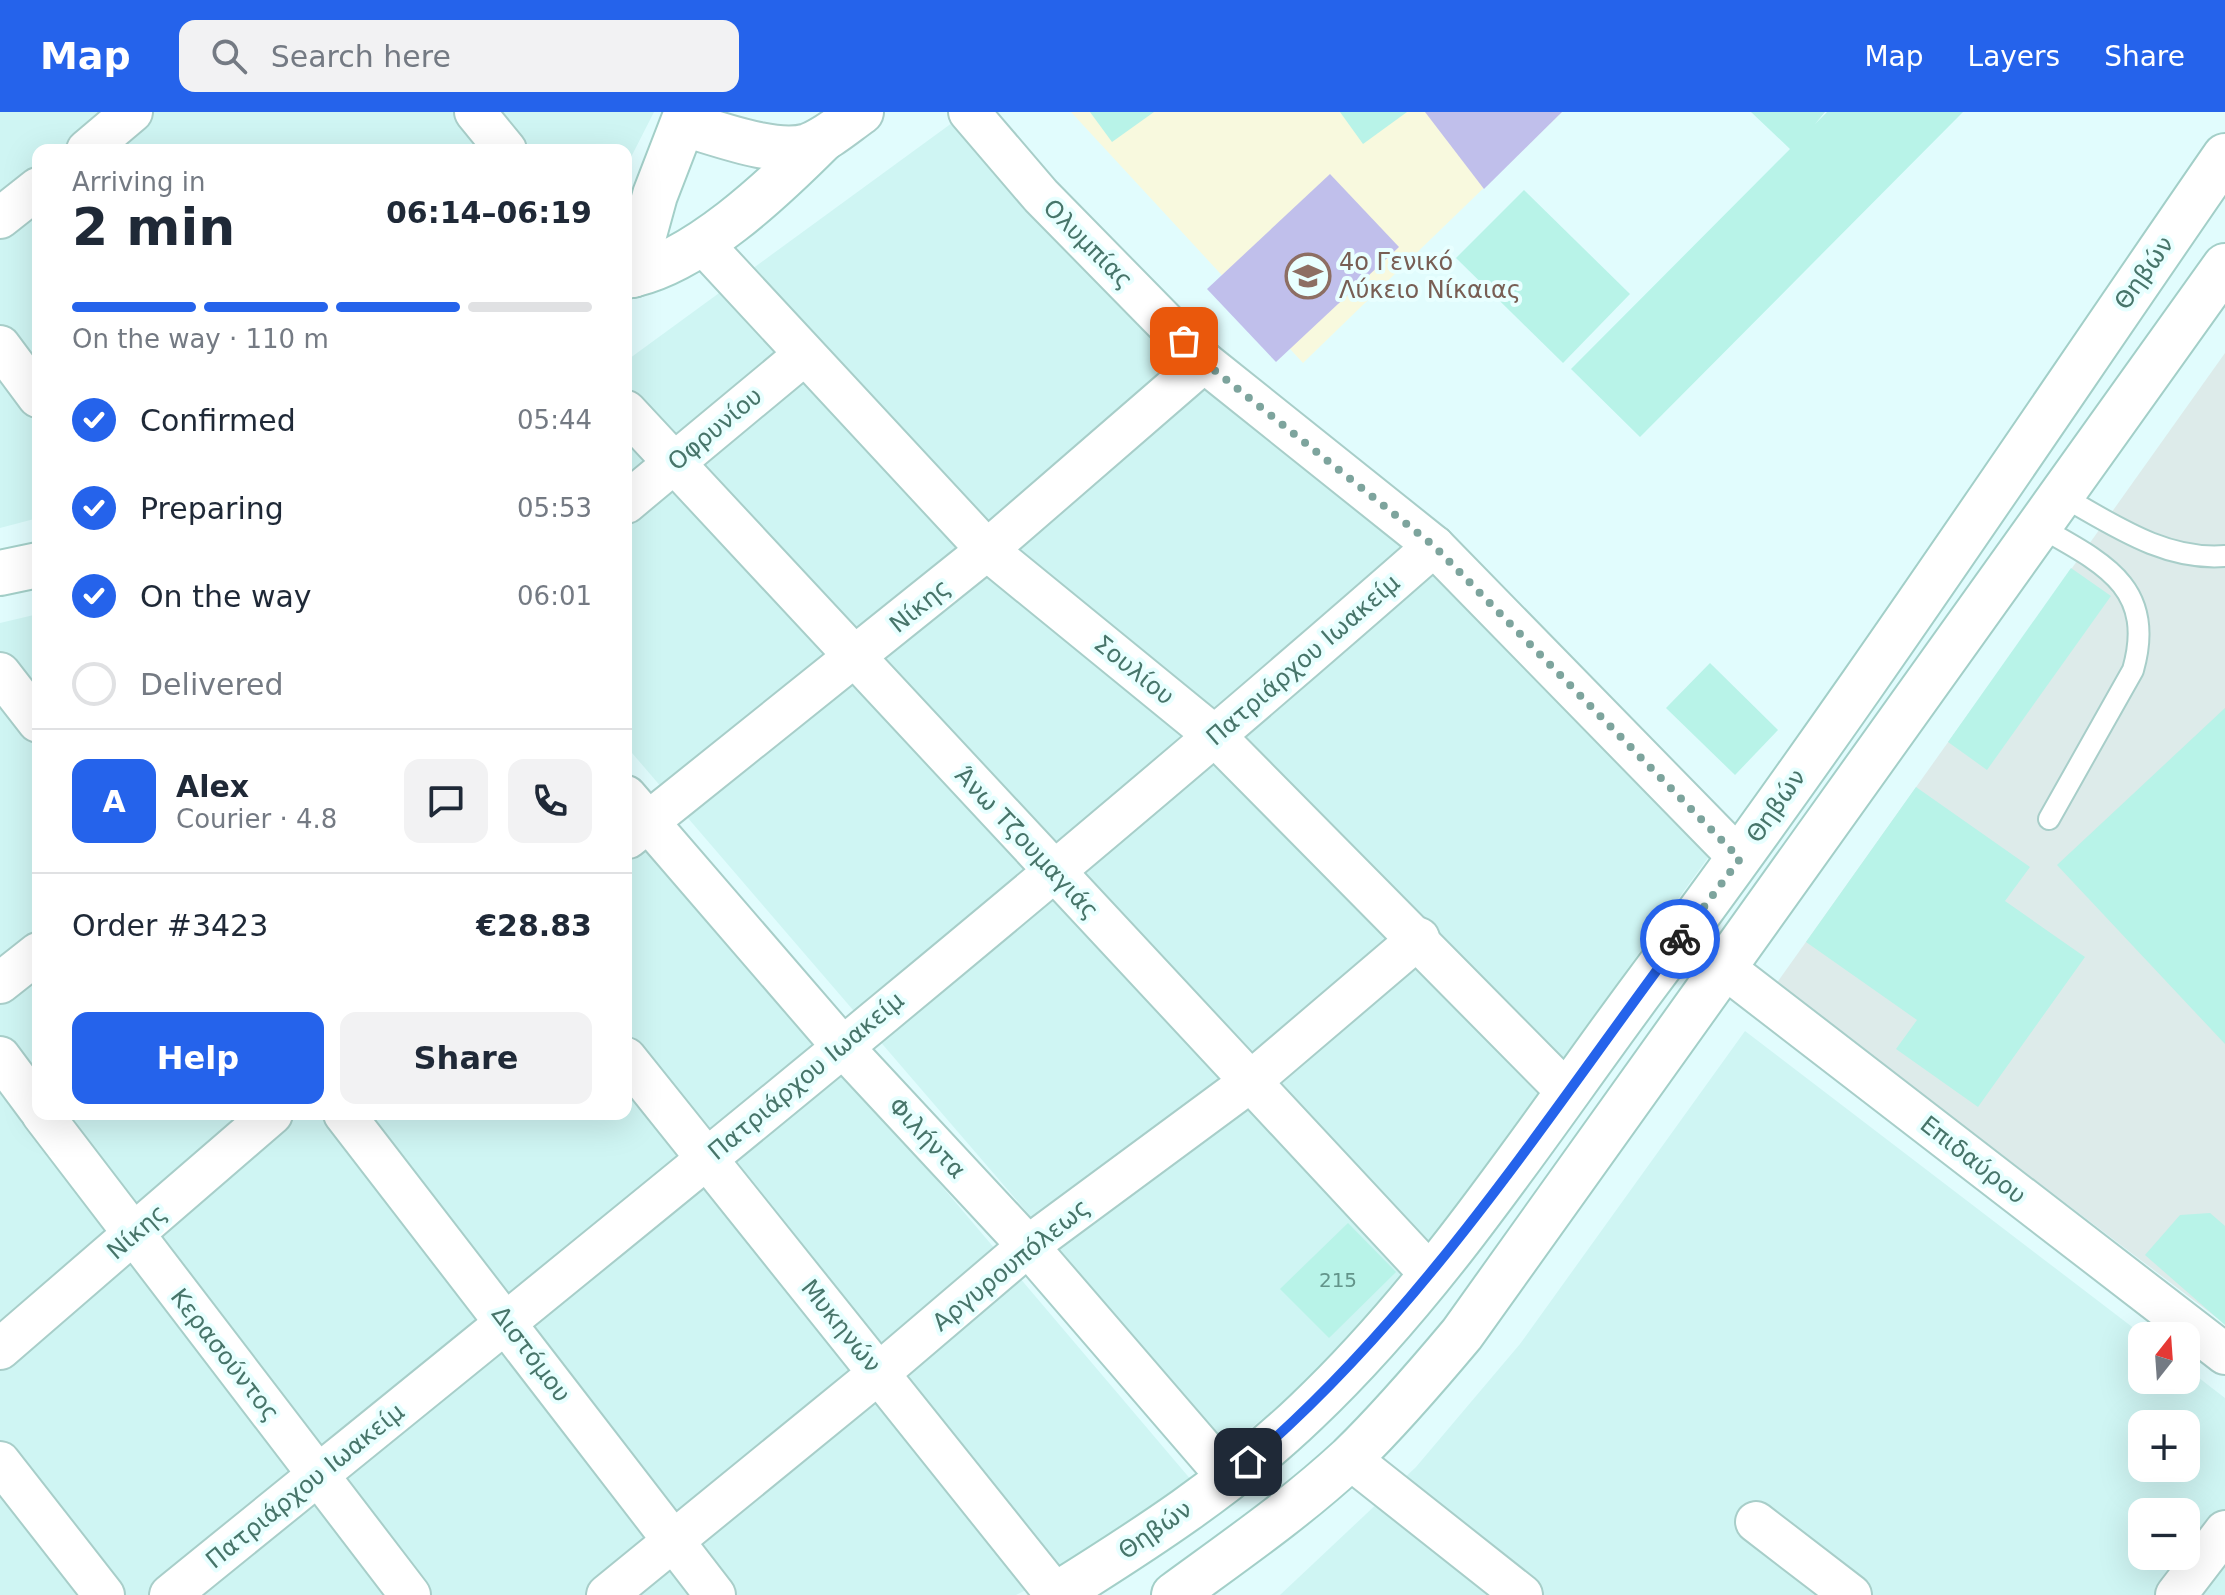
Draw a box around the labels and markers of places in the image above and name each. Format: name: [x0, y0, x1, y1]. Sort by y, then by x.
place label: 4ο Γενικό Λύκειο Νίκαιας: [1339, 248, 1521, 304]
school or university icon: 4ο Γενικό Λύκειο Νίκαιας: [1284, 252, 1332, 300]
pin: [1150, 307, 1218, 375]
pin: [1214, 1428, 1282, 1496]

